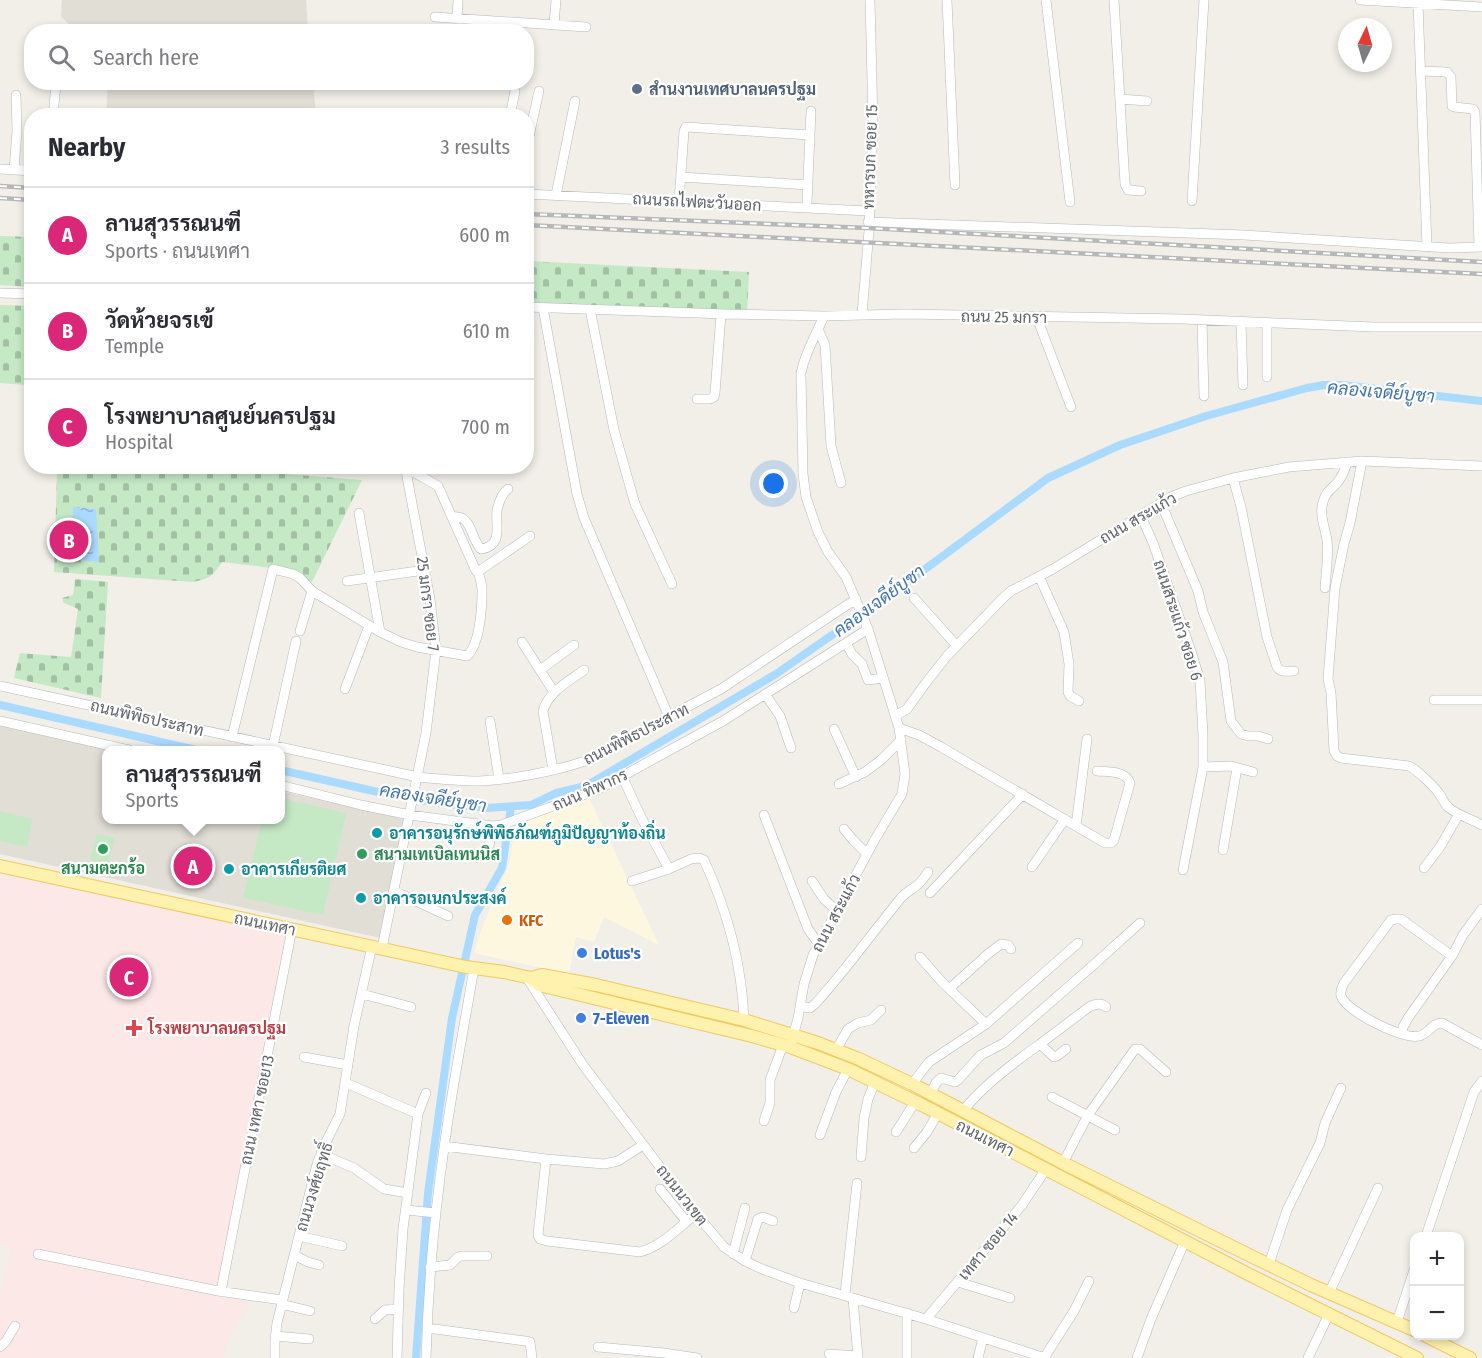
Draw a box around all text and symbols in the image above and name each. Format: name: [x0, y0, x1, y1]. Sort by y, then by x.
north arrow: [1338, 18, 1392, 72]
search box: [24, 24, 534, 90]
icon: search: [45, 41, 78, 74]
text: Search here: [93, 44, 199, 71]
place label: สำนงานเทศบาลนครปฐม: [649, 80, 816, 101]
marker: สำนงานเทศบาลนครปฐม: [630, 82, 644, 96]
street label: ทหารบก ซอย 15: [859, 104, 881, 210]
text: Nearby: [48, 132, 125, 163]
text: 3 results: [441, 135, 510, 159]
street label: ถนนรถไฟตะวันออก: [632, 187, 762, 215]
text: ลานสุวรรณนฑี: [105, 210, 241, 237]
text: A: [62, 223, 73, 247]
text: 600 m: [459, 223, 510, 247]
text: Sports · ถนนเทศา: [105, 239, 250, 263]
text: วัดห้วยจรเข้: [105, 307, 214, 334]
street label: ถนน 25 มกรา: [961, 307, 1047, 327]
text: B: [62, 319, 73, 343]
text: 610 m: [463, 319, 510, 343]
text: Temple: [105, 334, 164, 358]
water label: คลองเจดีย์บูชา: [1326, 374, 1436, 410]
text: โรงพยาบาลศูนย์นครปฐม: [105, 403, 336, 430]
text: C: [62, 415, 73, 439]
text: 700 m: [461, 415, 510, 439]
text: Hospital: [105, 430, 173, 454]
your location: [759, 469, 788, 498]
street label: ถนน สระแก้ว: [1096, 487, 1180, 548]
pin: B: [50, 518, 88, 562]
street label: 25 มกรา ซอย 7: [413, 556, 443, 653]
street label: ถนนสระแก้ว ซอย 6: [1150, 557, 1207, 683]
water label: คลองเจดีย์บูชา: [828, 559, 930, 643]
street label: ถนนพิพิธประสาท: [88, 696, 206, 740]
street label: ถนนพิพิธประสาท: [580, 699, 692, 769]
popup: [102, 746, 285, 824]
text: ลานสุวรรณนฑี: [125, 761, 262, 788]
street label: ถนน ทิพากร: [550, 765, 631, 815]
water label: คลองเจดีย์บูชา: [378, 777, 489, 819]
text: Sports: [125, 788, 179, 812]
place label: อาคารอนุรักษ์พิพิธภัณฑ์ภูมิปัญญาท้องถิ่น: [389, 819, 666, 846]
marker: อาคารอนุรักษ์พิพิธภัณฑ์ภูมิปัญญาท้องถิ่น: [370, 826, 384, 840]
marker: สนามตะกร้อ: [96, 842, 110, 856]
pin: A: [174, 844, 212, 888]
place label: สนามเทเบิลเทนนิส: [374, 844, 500, 864]
marker: สนามเทเบิลเทนนิส: [355, 847, 369, 861]
place label: สนามตะกร้อ: [61, 857, 145, 878]
place label: อาคารเกียรติยศ: [241, 859, 346, 879]
marker: อาคารเกียรติยศ: [222, 862, 236, 876]
street label: ถนน สระแก้ว: [807, 870, 865, 955]
place label: อาคารอเนกประสงค์: [373, 887, 507, 908]
marker: อาคารอเนกประสงค์: [354, 891, 368, 905]
street label: ถนนเทศา: [232, 908, 298, 940]
place label: KFC: [519, 911, 544, 930]
marker: KFC: [500, 913, 514, 927]
place label: Lotus's: [594, 944, 641, 963]
marker: Lotus's: [575, 946, 589, 960]
pin: C: [110, 954, 148, 1000]
place label: 7-Eleven: [593, 1009, 649, 1028]
marker: 7-Eleven: [574, 1011, 588, 1025]
place label: โรงพยาบาลนครปฐม: [147, 1017, 286, 1040]
marker: โรงพยาบาลนครปฐม: [125, 1019, 143, 1037]
street label: ถนน เทศา ซอย13: [236, 1053, 278, 1167]
street label: ถนนเทศา: [953, 1115, 1017, 1161]
street label: ถนนวงศ์ยฤทธิ์: [286, 1138, 337, 1234]
street label: ถนนนวเขต: [652, 1161, 712, 1229]
street label: เทศา ซอย 14: [954, 1208, 1022, 1284]
map controls: [1410, 1232, 1464, 1340]
button: +: [1410, 1232, 1464, 1286]
button: −: [1410, 1286, 1464, 1340]

